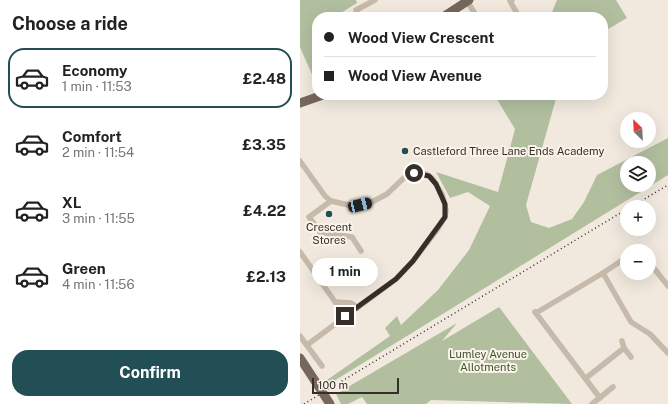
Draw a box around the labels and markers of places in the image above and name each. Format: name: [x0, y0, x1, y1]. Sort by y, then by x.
place label: Castleford Three Lane Ends Academy: [413, 145, 604, 157]
marker: Castleford Three Lane Ends Academy: [400, 146, 410, 156]
marker: Crescent Stores: [324, 209, 334, 219]
place label: Crescent Stores: [306, 221, 352, 246]

